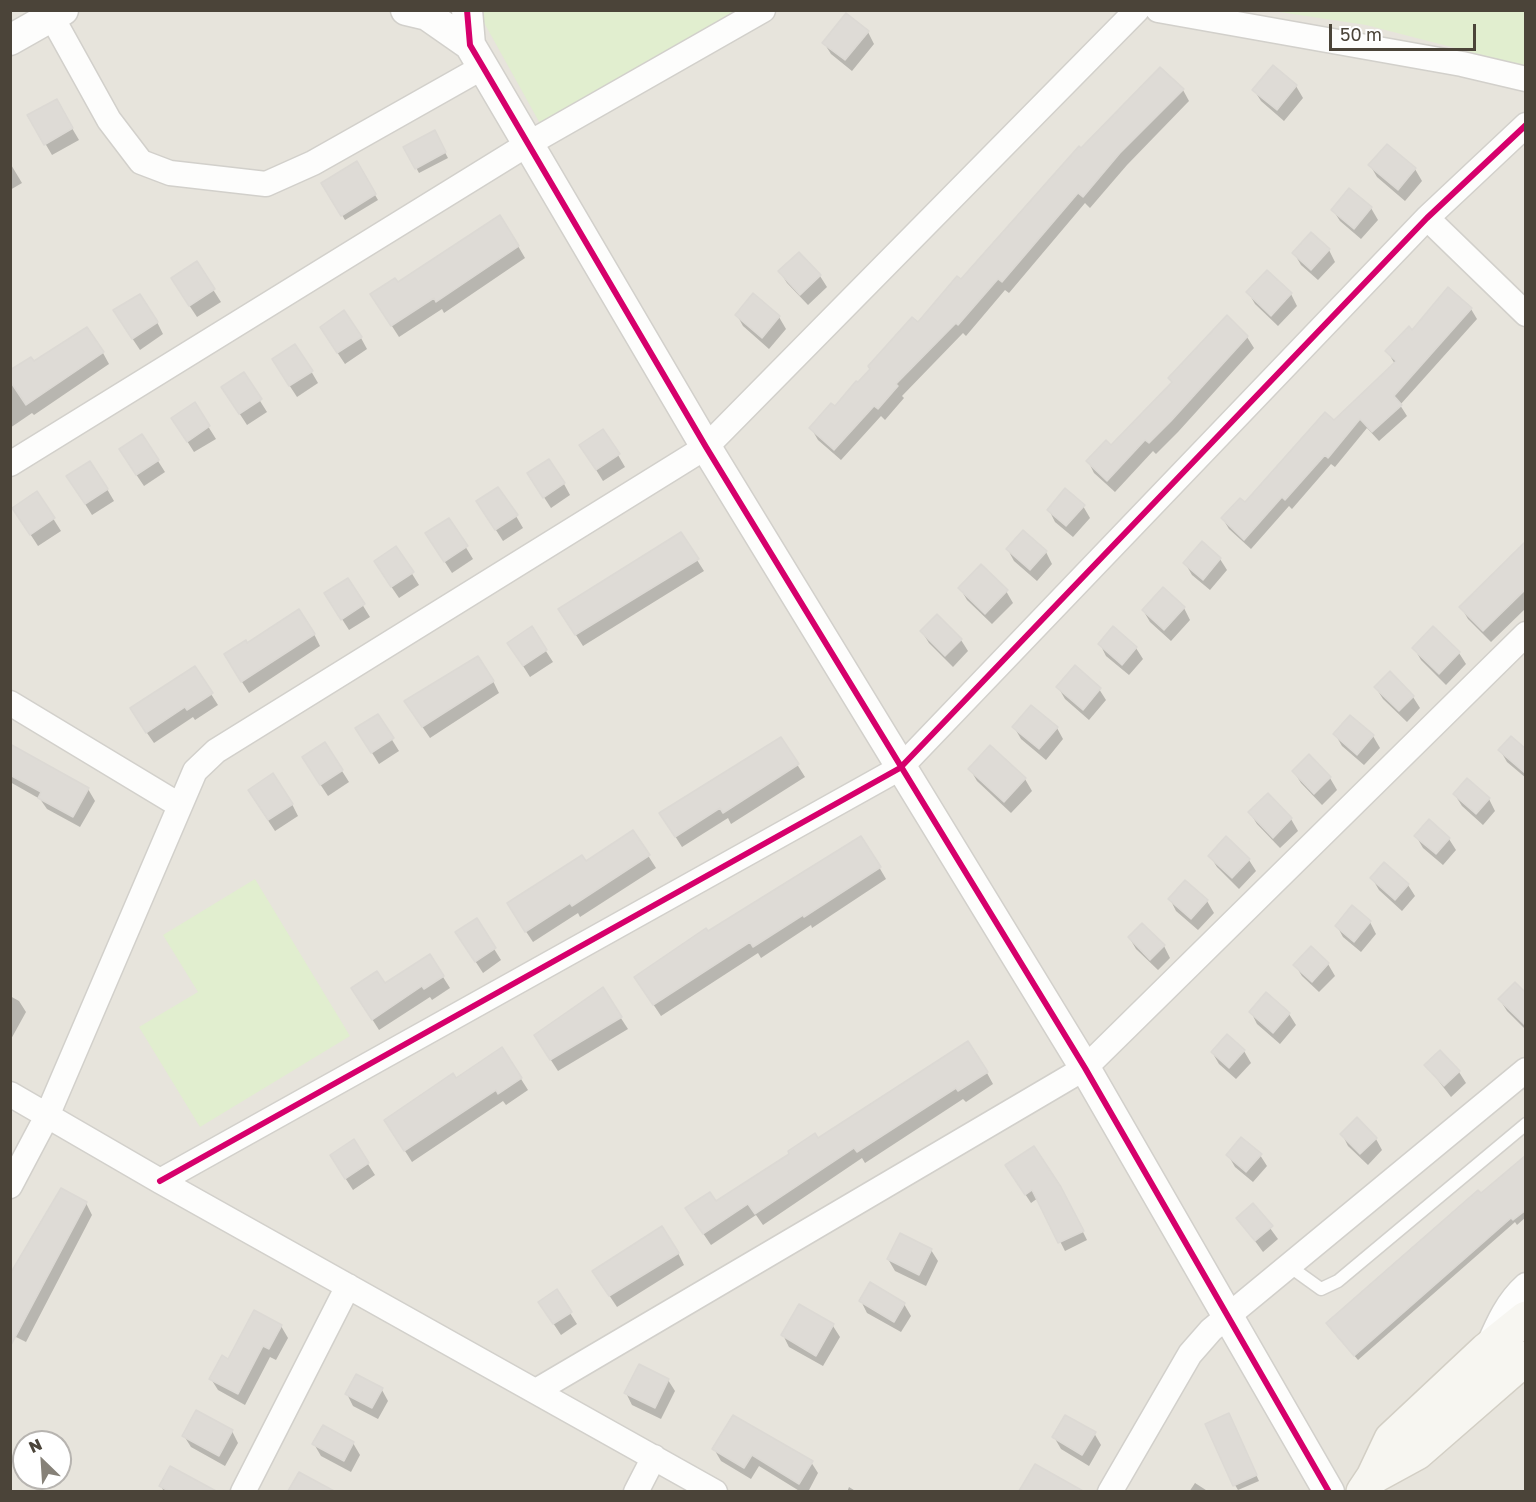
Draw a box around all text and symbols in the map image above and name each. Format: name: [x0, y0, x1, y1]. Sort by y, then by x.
scale bar: [1332, 12, 1479, 50]
text: 50 m: [1340, 23, 1382, 45]
north arrow: [12, 1430, 72, 1490]
text: N: [25, 1434, 45, 1457]

